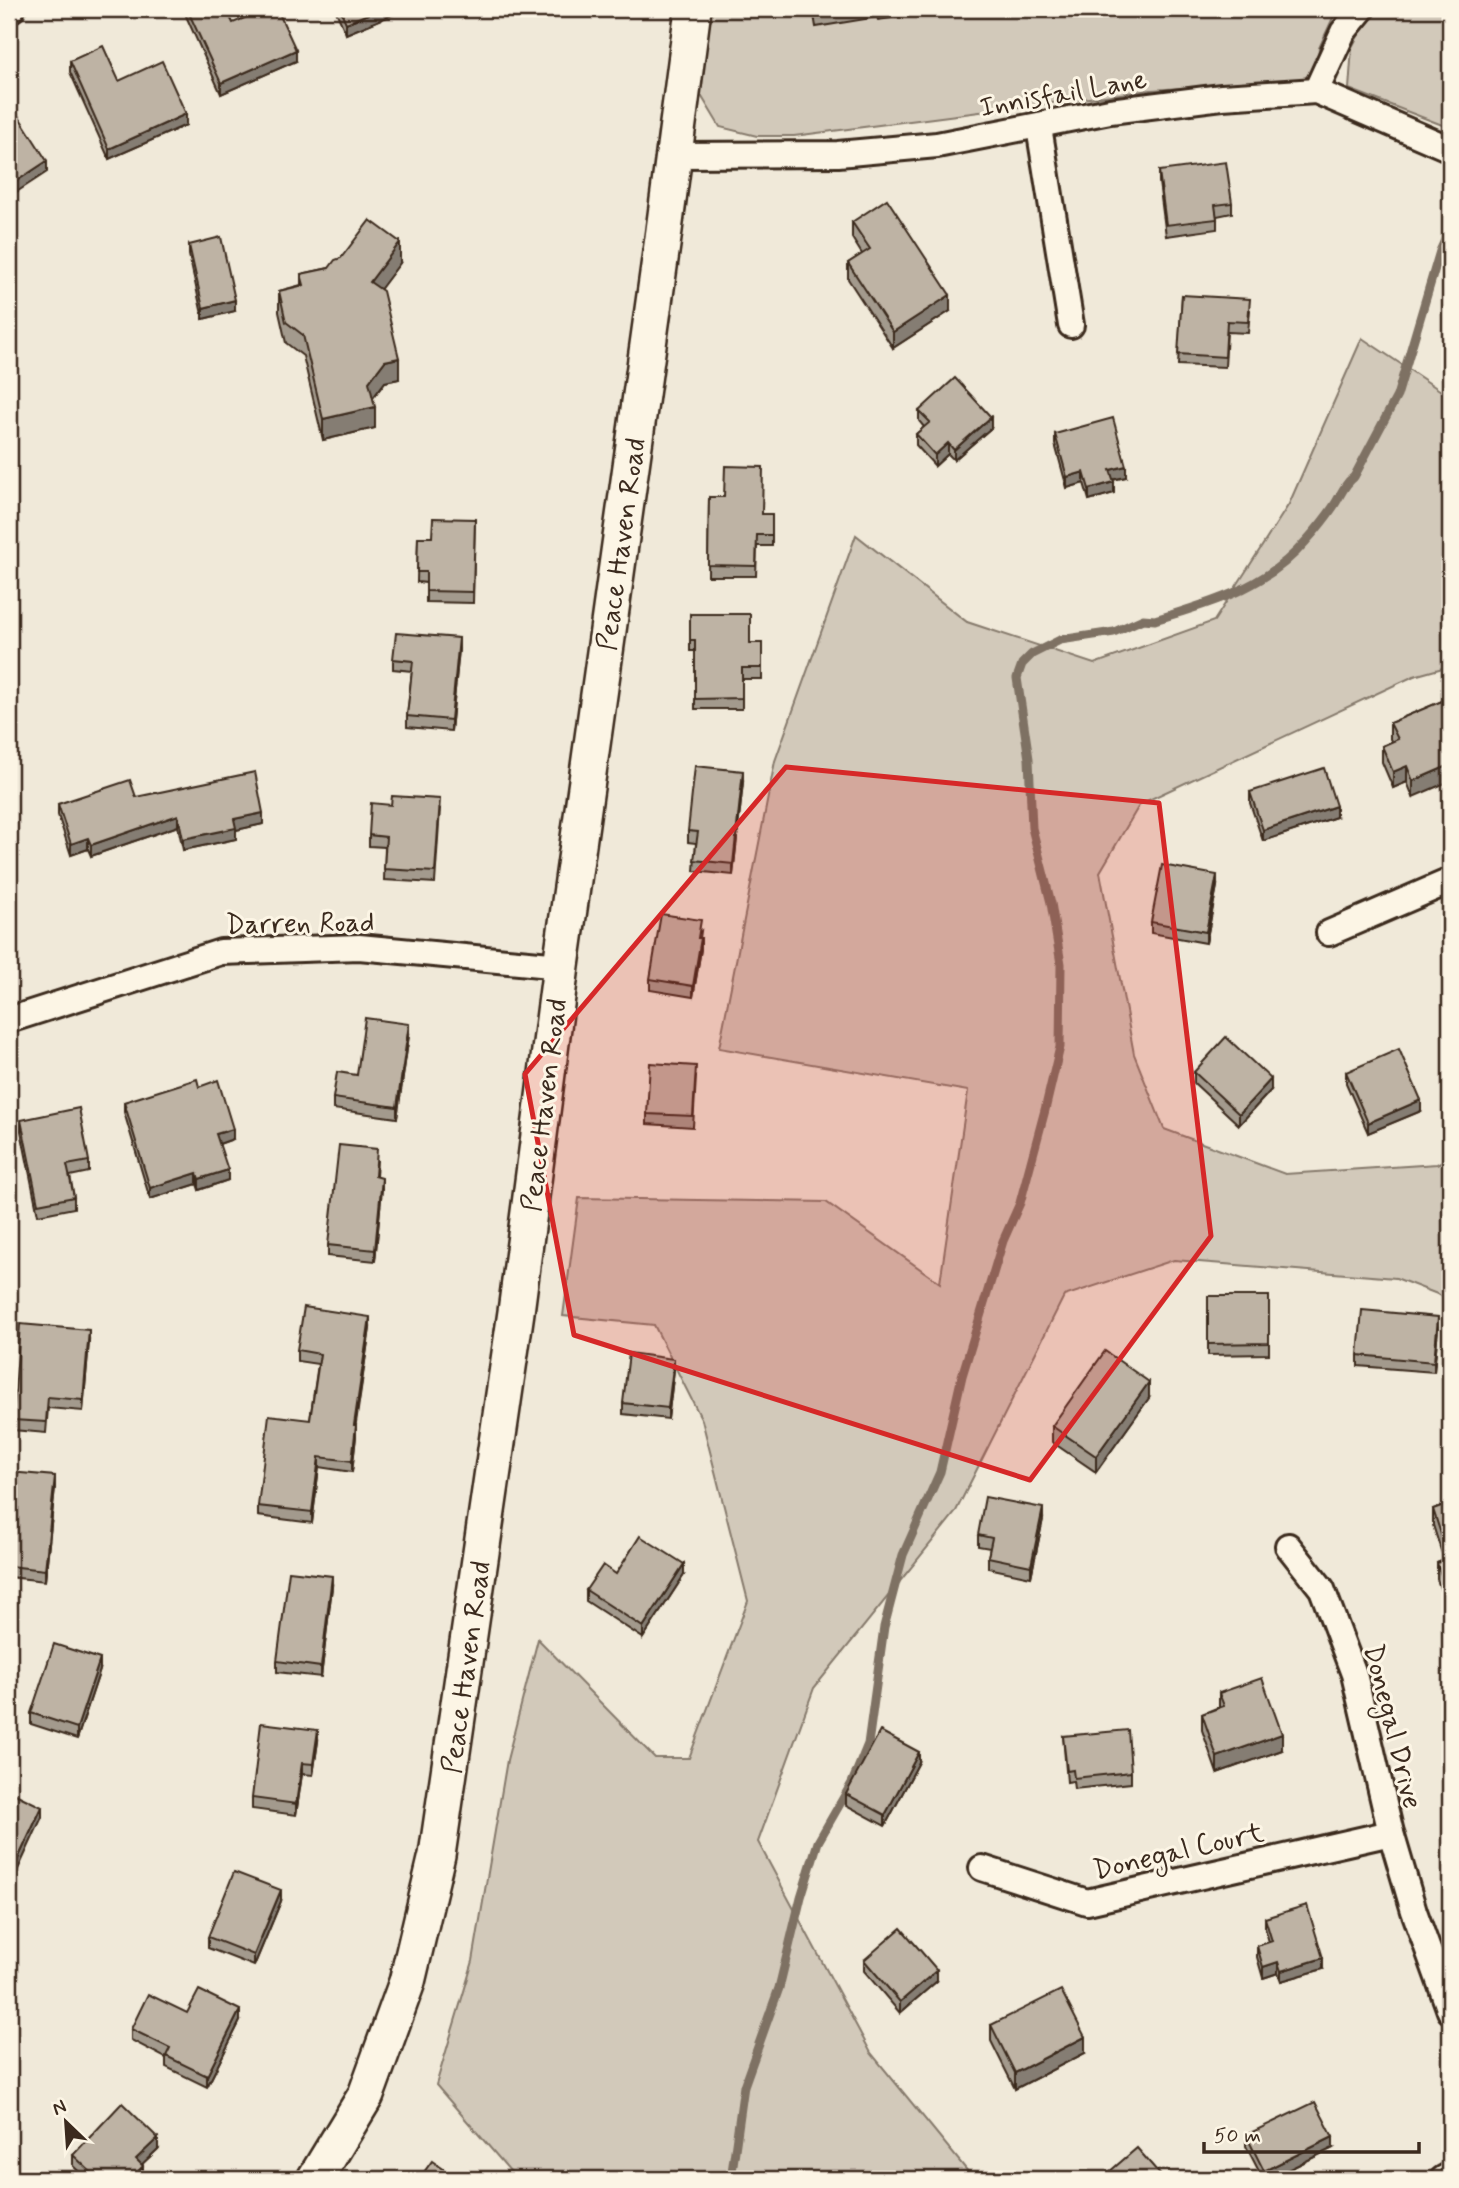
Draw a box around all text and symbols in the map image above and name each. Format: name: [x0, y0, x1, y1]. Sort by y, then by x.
street label: Innisfail Lane: [977, 62, 1150, 127]
street label: Peace Haven Road: [589, 436, 656, 653]
street label: Darren Road: [225, 905, 375, 944]
street label: Peace Haven Road: [514, 997, 577, 1214]
street label: Peace Haven Road: [434, 1559, 501, 1776]
street label: Donegal Drive: [1351, 1640, 1430, 1813]
street label: Donegal Court: [1090, 1815, 1268, 1892]
north arrow: [32, 2086, 102, 2156]
text: N: [48, 2094, 70, 2122]
scale bar: [1204, 2111, 1419, 2155]
text: 50 m: [1214, 2122, 1261, 2150]

